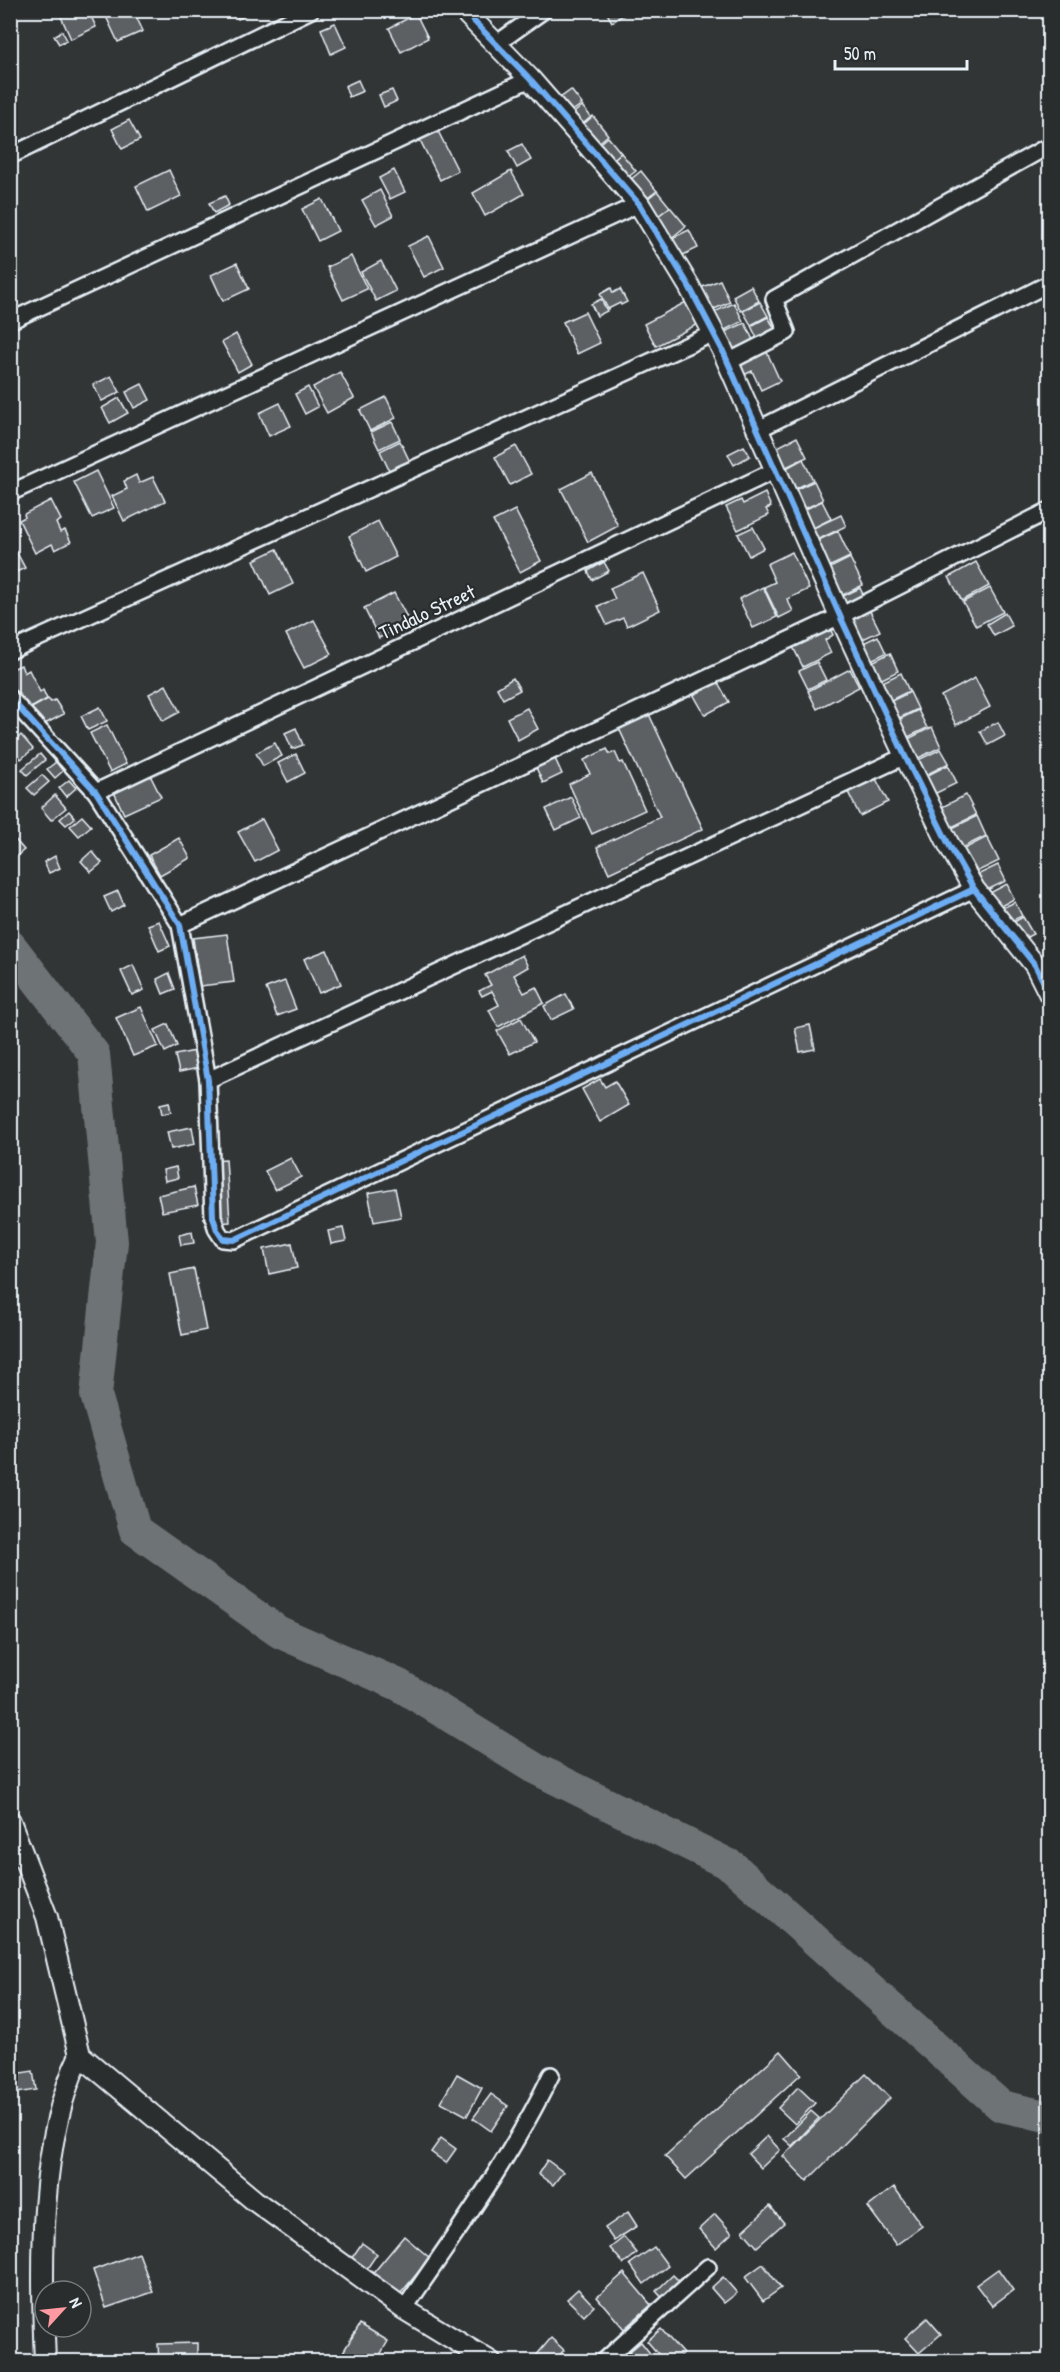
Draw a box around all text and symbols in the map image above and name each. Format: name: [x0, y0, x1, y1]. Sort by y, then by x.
scale bar: [835, 33, 967, 71]
text: 50 m: [844, 41, 876, 66]
street label: Tindalo Street: [374, 577, 480, 646]
north arrow: [33, 2279, 93, 2339]
text: N: [65, 2293, 88, 2311]

